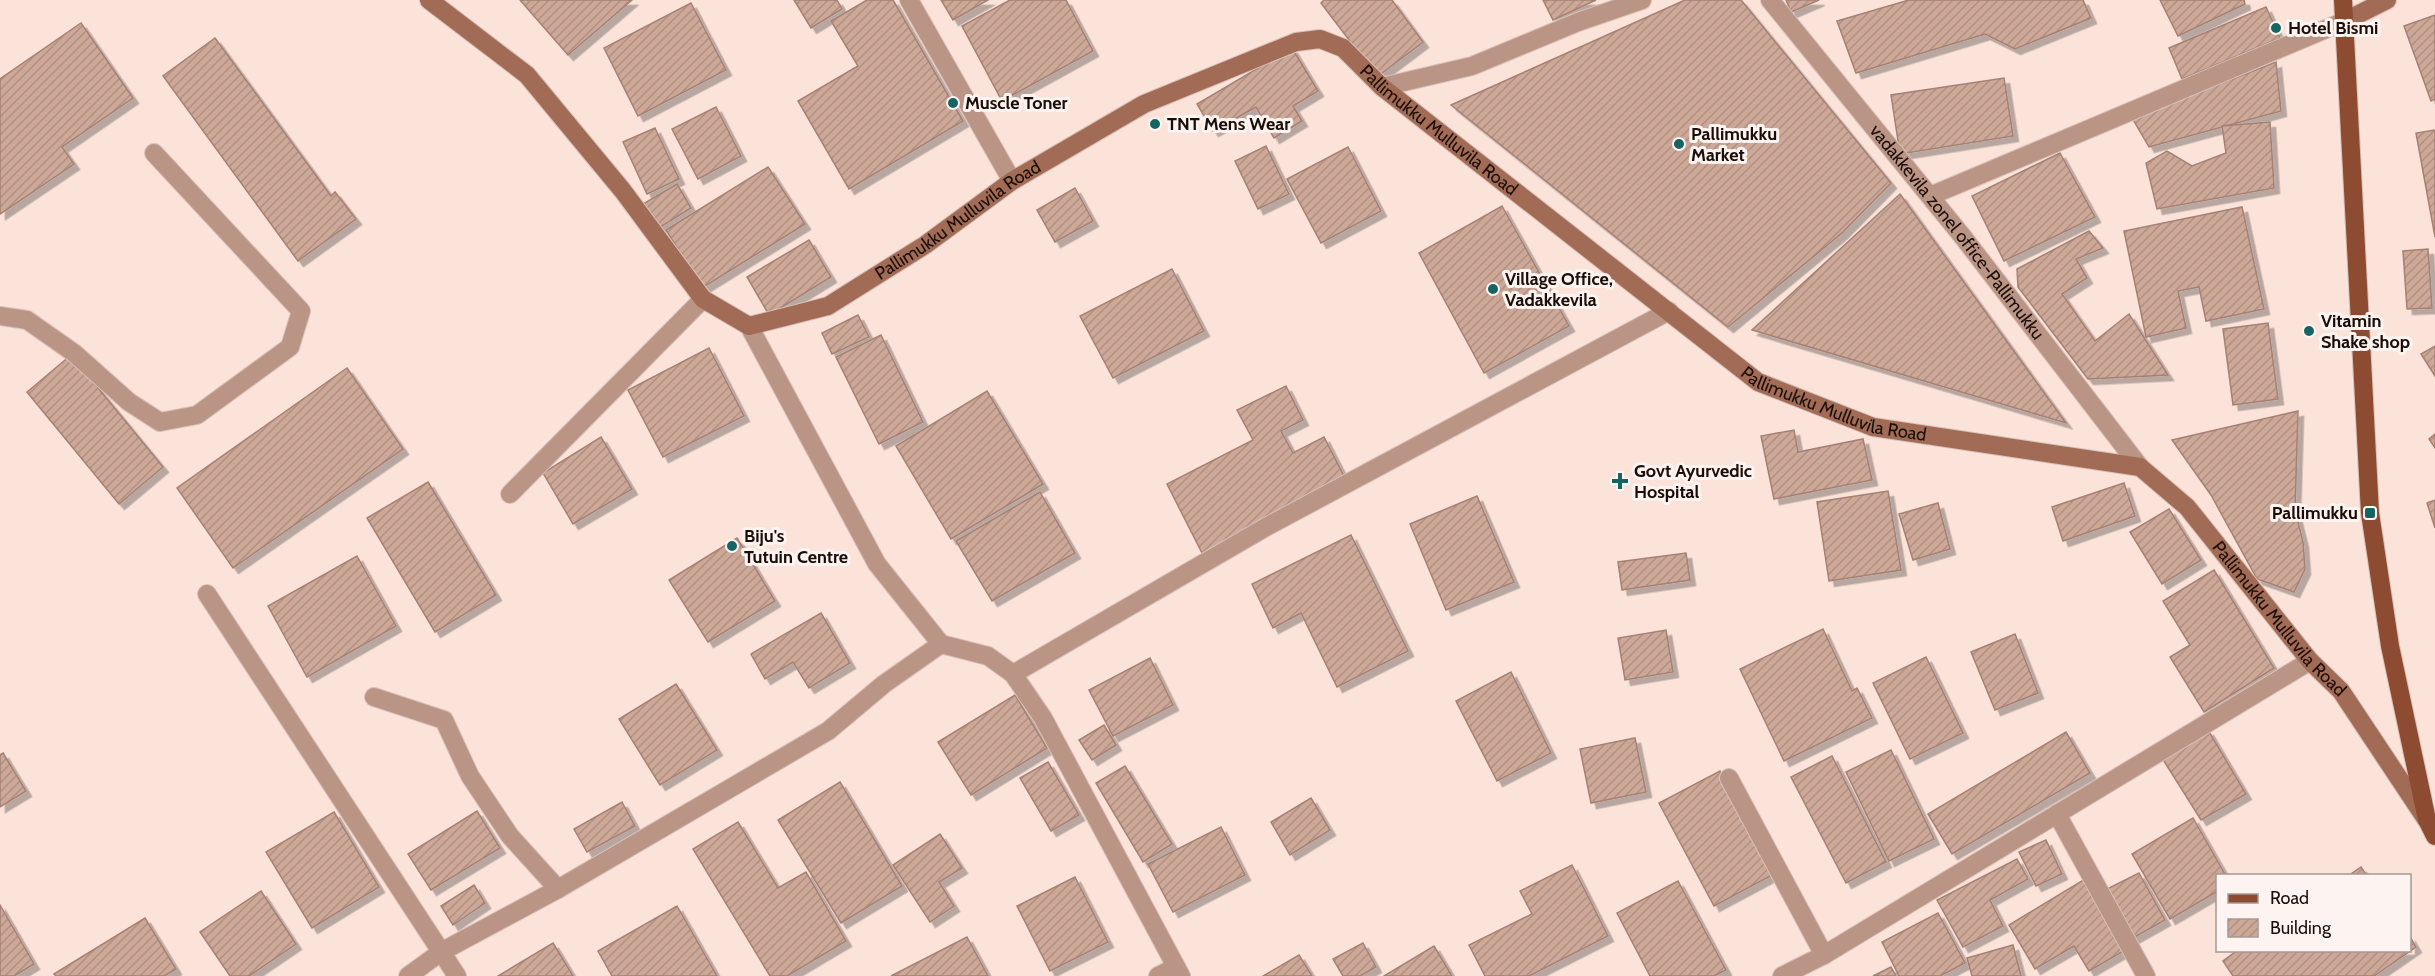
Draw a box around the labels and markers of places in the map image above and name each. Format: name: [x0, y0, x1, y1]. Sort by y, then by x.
place label: Hotel Bismi: [2288, 17, 2378, 39]
marker: Hotel Bismi: [2269, 21, 2283, 35]
place label: Muscle Toner: [965, 92, 1068, 114]
marker: Muscle Toner: [946, 96, 960, 110]
place label: TNT Mens Wear: [1167, 113, 1290, 135]
marker: TNT Mens Wear: [1148, 117, 1162, 131]
place label: Pallimukku Market: [1691, 123, 1777, 166]
marker: Pallimukku Market: [1672, 137, 1686, 151]
place label: Village Office, Vadakkevila: [1505, 268, 1613, 311]
marker: Village Office, Vadakkevila: [1486, 282, 1500, 296]
place label: Vitamin Shake shop: [2321, 310, 2410, 353]
marker: Vitamin Shake shop: [2302, 324, 2316, 338]
place label: Govt Ayurvedic Hospital: [1634, 460, 1752, 503]
marker: Govt Ayurvedic Hospital: [1611, 472, 1629, 490]
place label: Pallimukku: [2272, 502, 2358, 524]
marker: Pallimukku: [2363, 506, 2377, 520]
place label: Biju's Tutuin Centre: [744, 525, 848, 568]
marker: Biju's Tutuin Centre: [725, 539, 739, 553]

